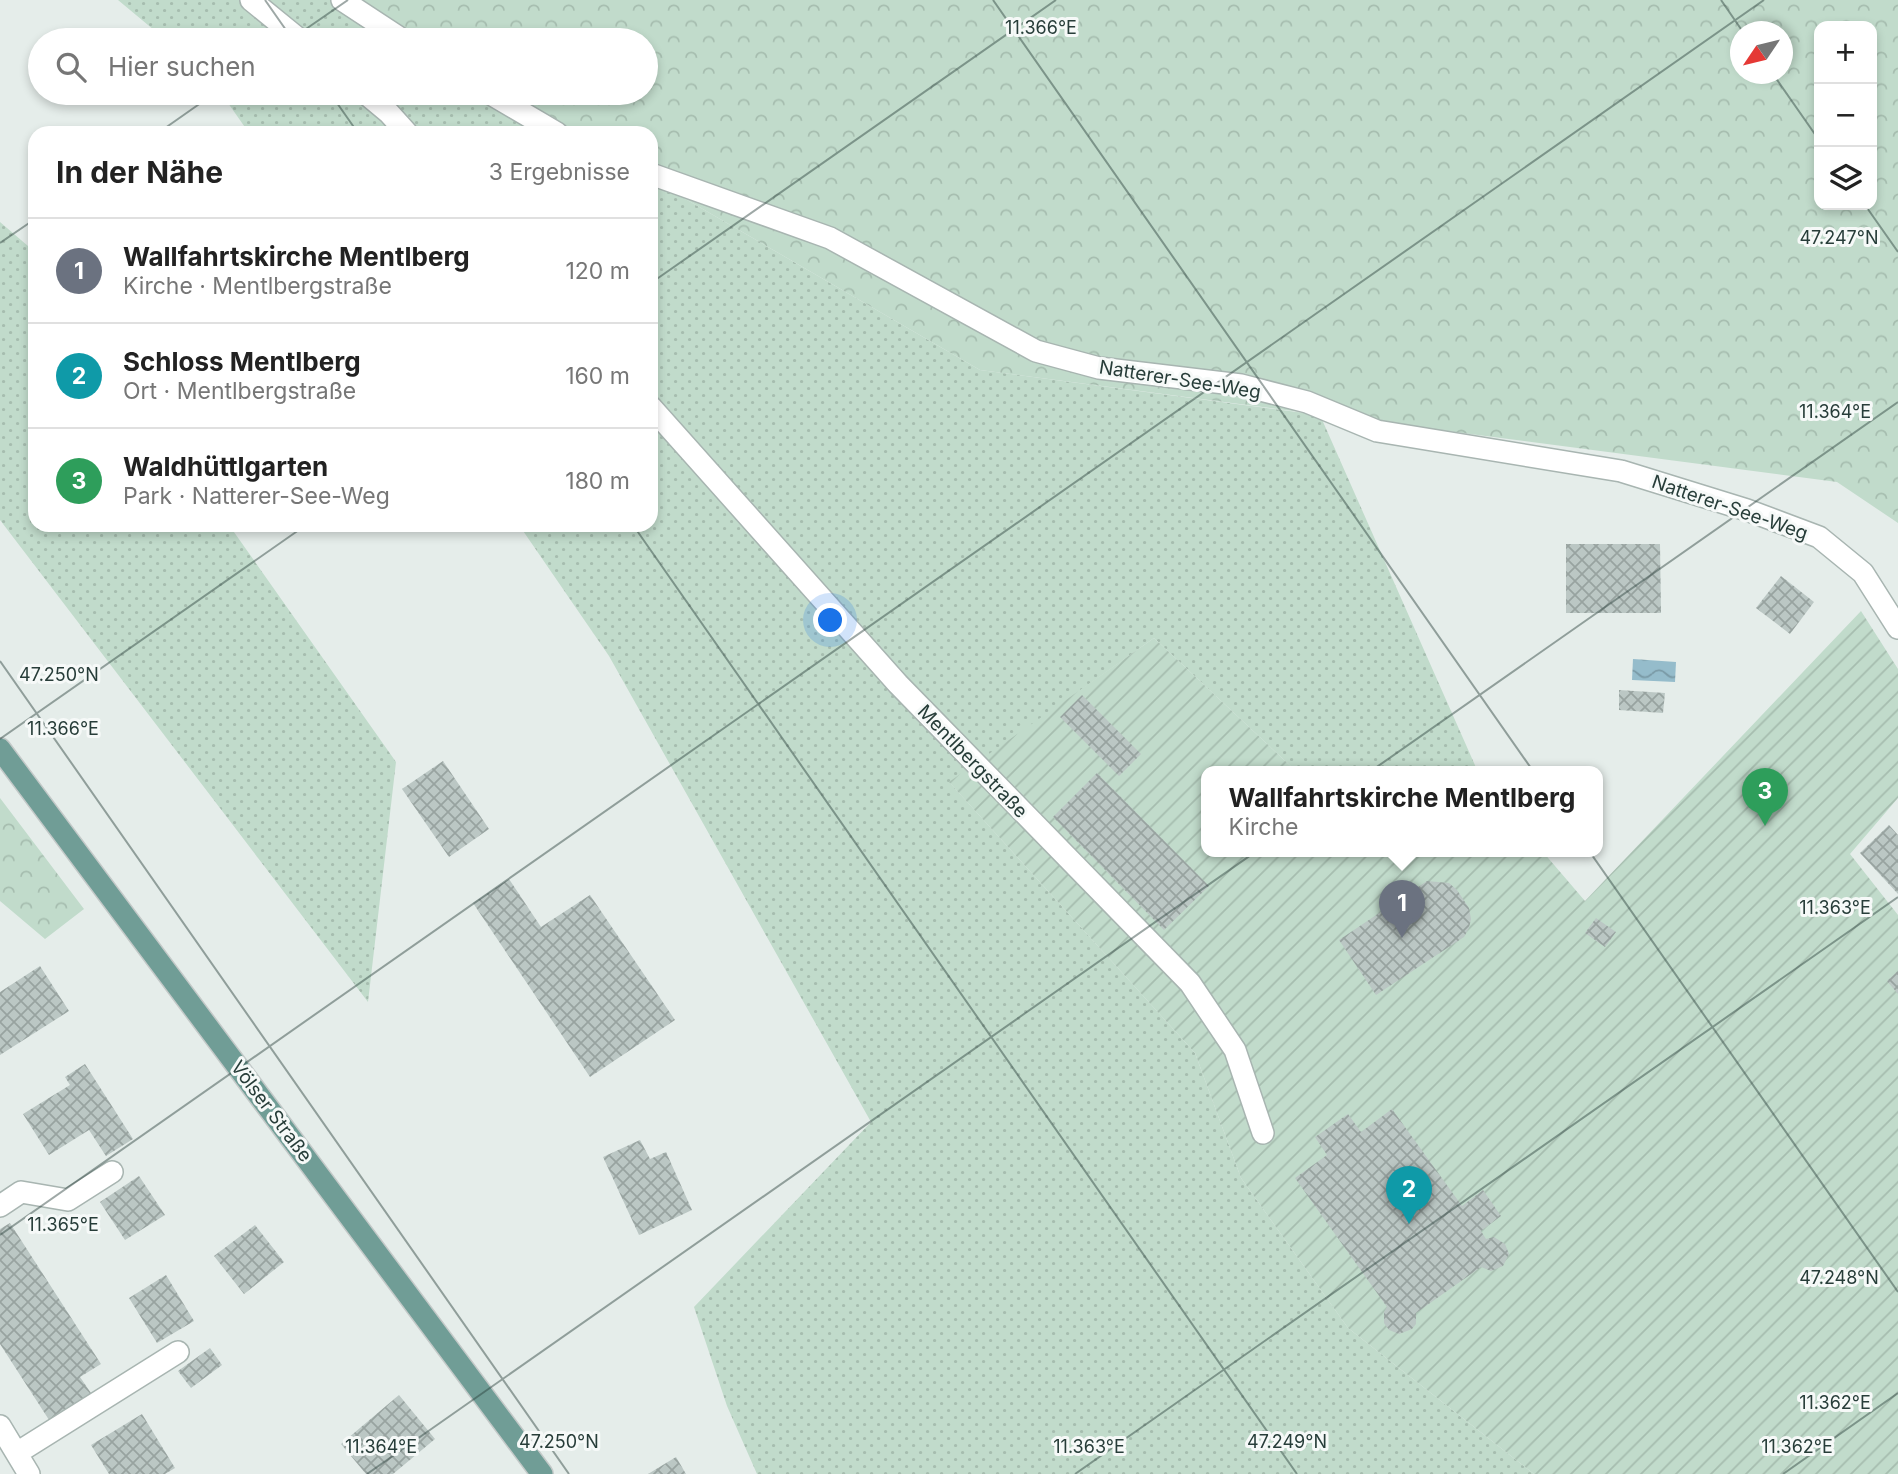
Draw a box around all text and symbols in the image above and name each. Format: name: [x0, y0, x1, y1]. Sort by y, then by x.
text: 11.366°E: [1005, 17, 1077, 38]
north arrow: [1730, 21, 1793, 84]
map controls: [1814, 21, 1877, 210]
button: +: [1814, 21, 1877, 84]
search box: [28, 28, 658, 105]
icon: search: [52, 48, 90, 86]
text: Hier suchen: [108, 51, 256, 82]
button: −: [1814, 84, 1877, 147]
button: layers: [1814, 147, 1877, 210]
text: In der Nähe: [56, 154, 223, 190]
text: 3 Ergebnisse: [489, 158, 630, 186]
text: 47.247°N: [1799, 227, 1879, 248]
text: Wallfahrtskirche Mentlberg: [123, 241, 470, 272]
text: 1: [74, 257, 84, 285]
text: 120 m: [565, 257, 630, 285]
text: Kirche · Mentlbergstraße: [123, 272, 392, 300]
text: Schloss Mentlberg: [123, 346, 361, 377]
street label: Natterer-See-Weg: [1097, 355, 1262, 404]
text: 2: [72, 362, 86, 390]
text: 160 m: [565, 362, 630, 390]
text: Ort · Mentlbergstraße: [123, 377, 356, 405]
text: 11.364°E: [1799, 401, 1871, 422]
text: Waldhüttlgarten: [123, 451, 328, 482]
text: 3: [72, 467, 86, 495]
text: 180 m: [565, 467, 630, 495]
street label: Natterer-See-Weg: [1649, 470, 1811, 545]
text: Park · Natterer-See-Weg: [123, 482, 390, 510]
your location: [813, 603, 847, 637]
text: 47.250°N: [19, 664, 99, 685]
street label: Mentlbergstraße: [913, 700, 1032, 823]
text: 11.366°E: [27, 718, 99, 739]
popup: [1201, 766, 1603, 857]
pin: 3: [1742, 768, 1788, 826]
text: Wallfahrtskirche Mentlberg: [1229, 782, 1575, 813]
text: Kirche: [1229, 813, 1298, 841]
pin: 1: [1379, 880, 1425, 938]
text: 11.363°E: [1799, 897, 1871, 918]
street label: Völser Straße: [226, 1056, 317, 1166]
pin: 2: [1386, 1166, 1432, 1224]
text: 11.365°E: [27, 1214, 99, 1235]
text: 47.248°N: [1799, 1267, 1879, 1288]
text: 11.362°E: [1799, 1392, 1871, 1413]
text: 47.250°N: [519, 1431, 599, 1452]
text: 47.249°N: [1247, 1431, 1327, 1452]
text: 11.364°E: [345, 1436, 417, 1457]
text: 11.363°E: [1053, 1436, 1125, 1457]
text: 11.362°E: [1761, 1436, 1833, 1457]

